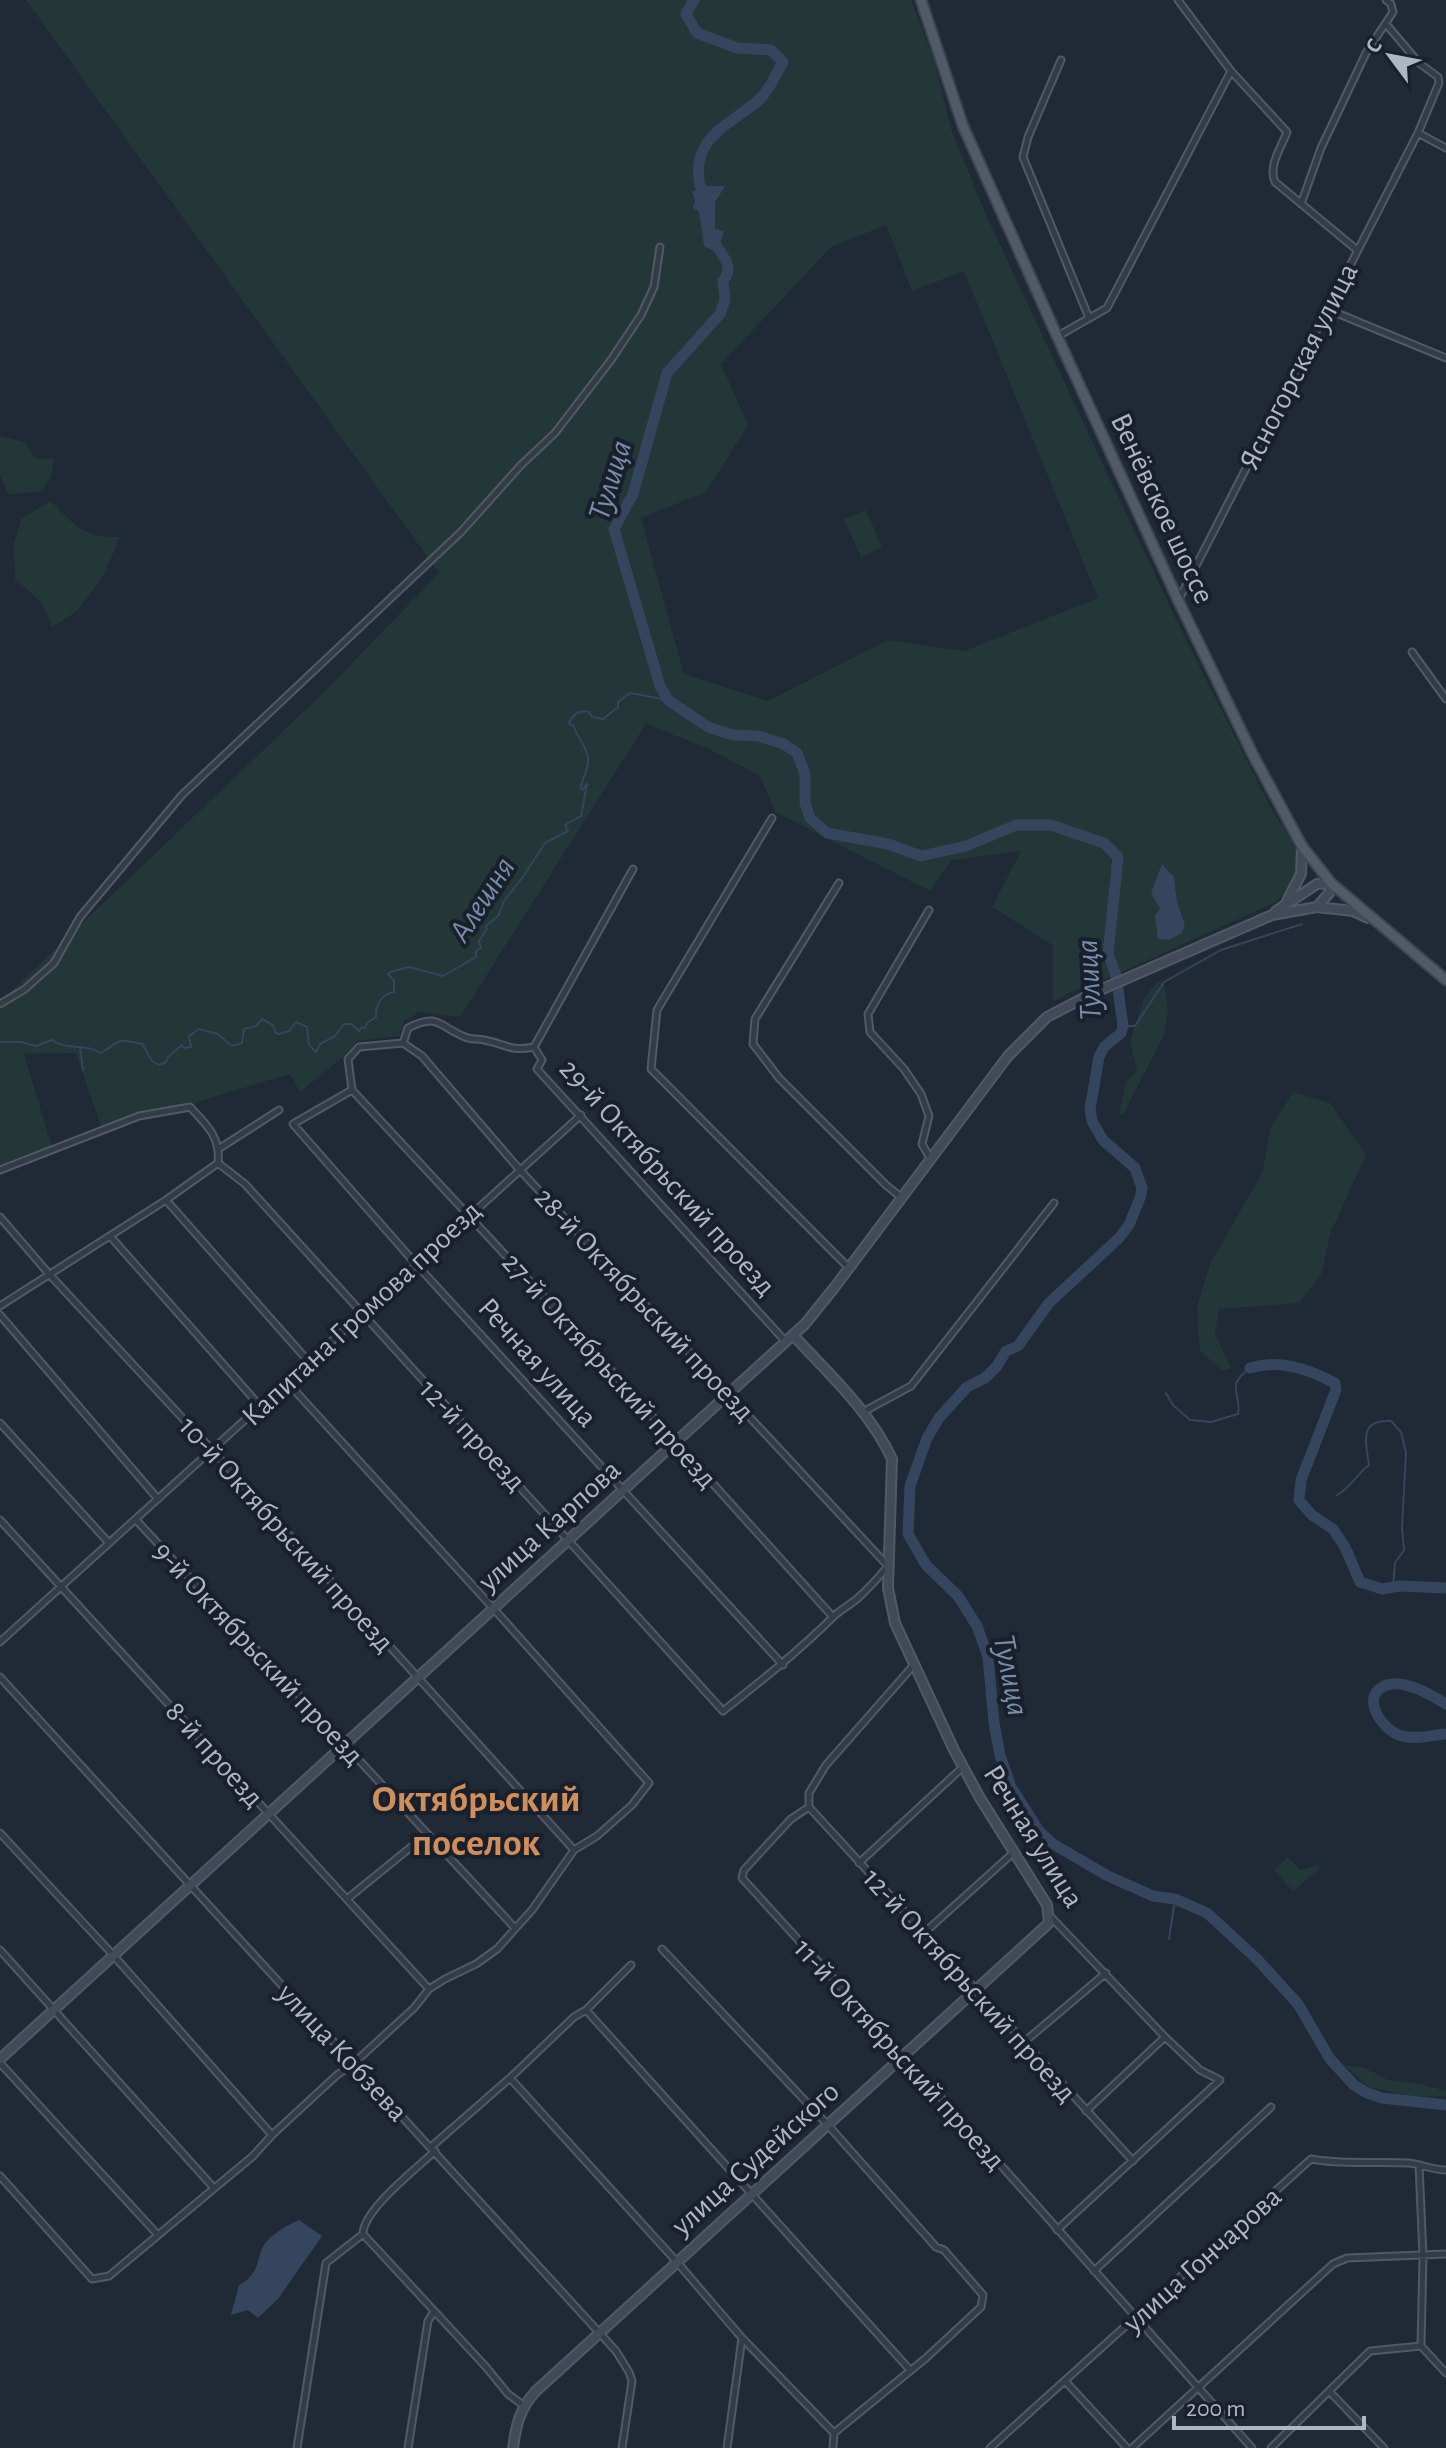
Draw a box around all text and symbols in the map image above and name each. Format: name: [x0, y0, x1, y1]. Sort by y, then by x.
north arrow: [1350, 16, 1430, 96]
text: С: [1361, 35, 1386, 57]
street label: Ясногорская улица: [1234, 259, 1364, 474]
street label: Венёвское шоссе: [1105, 409, 1219, 608]
water label: Тулица: [583, 437, 637, 524]
water label: Алешня: [442, 852, 521, 948]
water label: Тулица: [1071, 938, 1107, 1021]
street label: 29-й Октябрьский проезд: [553, 1054, 781, 1302]
street label: 28-й Октябрьский проезд: [529, 1182, 760, 1427]
street label: Капитана Громова проезд: [236, 1195, 487, 1432]
street label: 27-й Октябрьский проезд: [496, 1247, 723, 1494]
street label: Речная улица: [472, 1292, 603, 1433]
street label: 12-й проезд: [413, 1374, 531, 1497]
street label: 10-й Октябрьский проезд: [173, 1411, 400, 1658]
street label: улица Карпова: [472, 1454, 626, 1598]
street label: 9-й Октябрьский проезд: [147, 1536, 369, 1771]
water label: Тулица: [988, 1632, 1035, 1718]
street label: 8-й проезд: [159, 1696, 269, 1813]
street label: Речная улица: [978, 1760, 1089, 1913]
district label: Октябрьский поселок: [371, 1781, 581, 1863]
street label: 12-й Октябрьский проезд: [857, 1863, 1082, 2108]
street label: 11-й Октябрьский проезд: [788, 1933, 1011, 2176]
street label: улица Кобзева: [271, 1977, 413, 2127]
street label: улица Судейского: [666, 2076, 845, 2242]
street label: улица Гончарова: [1117, 2181, 1288, 2339]
scale bar: [1174, 2380, 1364, 2430]
text: 200 m: [1186, 2397, 1245, 2421]

